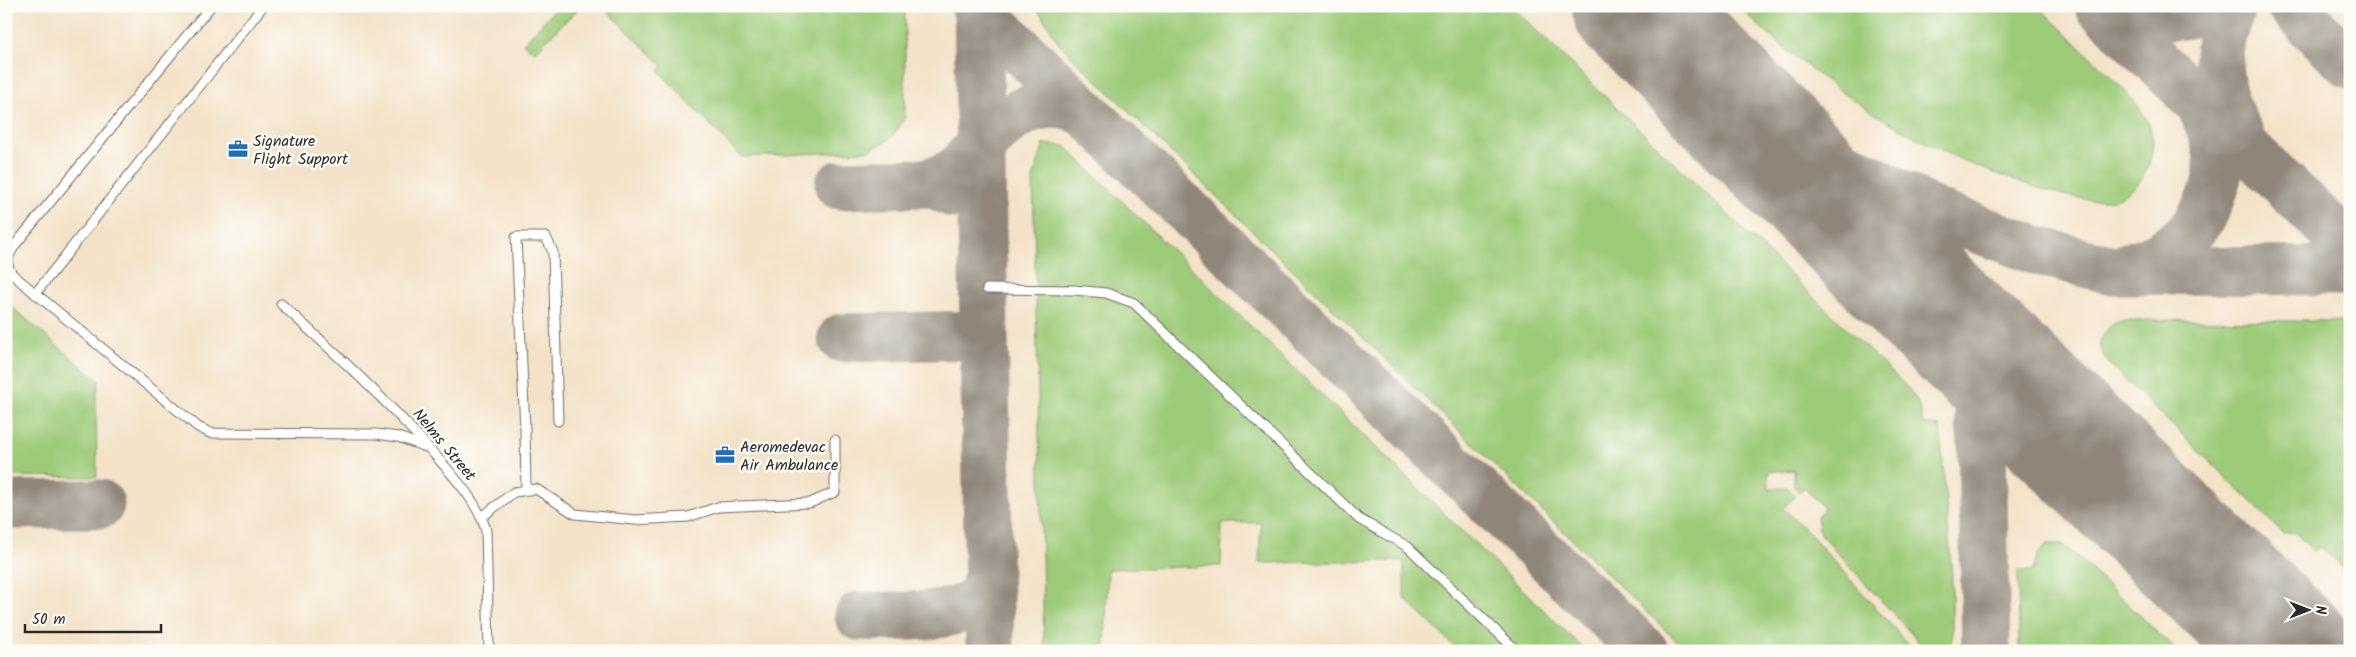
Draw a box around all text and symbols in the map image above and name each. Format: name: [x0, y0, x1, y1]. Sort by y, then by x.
place label: Signature Flight Support: [253, 129, 349, 172]
office icon: Signature Flight Support: [227, 138, 249, 160]
street label: Nelms Street: [406, 403, 482, 488]
place label: Aeromedevac Air Ambulance: [740, 435, 838, 478]
office icon: Aeromedevac Air Ambulance: [714, 444, 736, 466]
north arrow: [2284, 584, 2334, 634]
scale bar: [25, 602, 161, 634]
text: N: [2309, 606, 2331, 615]
text: 50 m: [32, 608, 66, 632]

